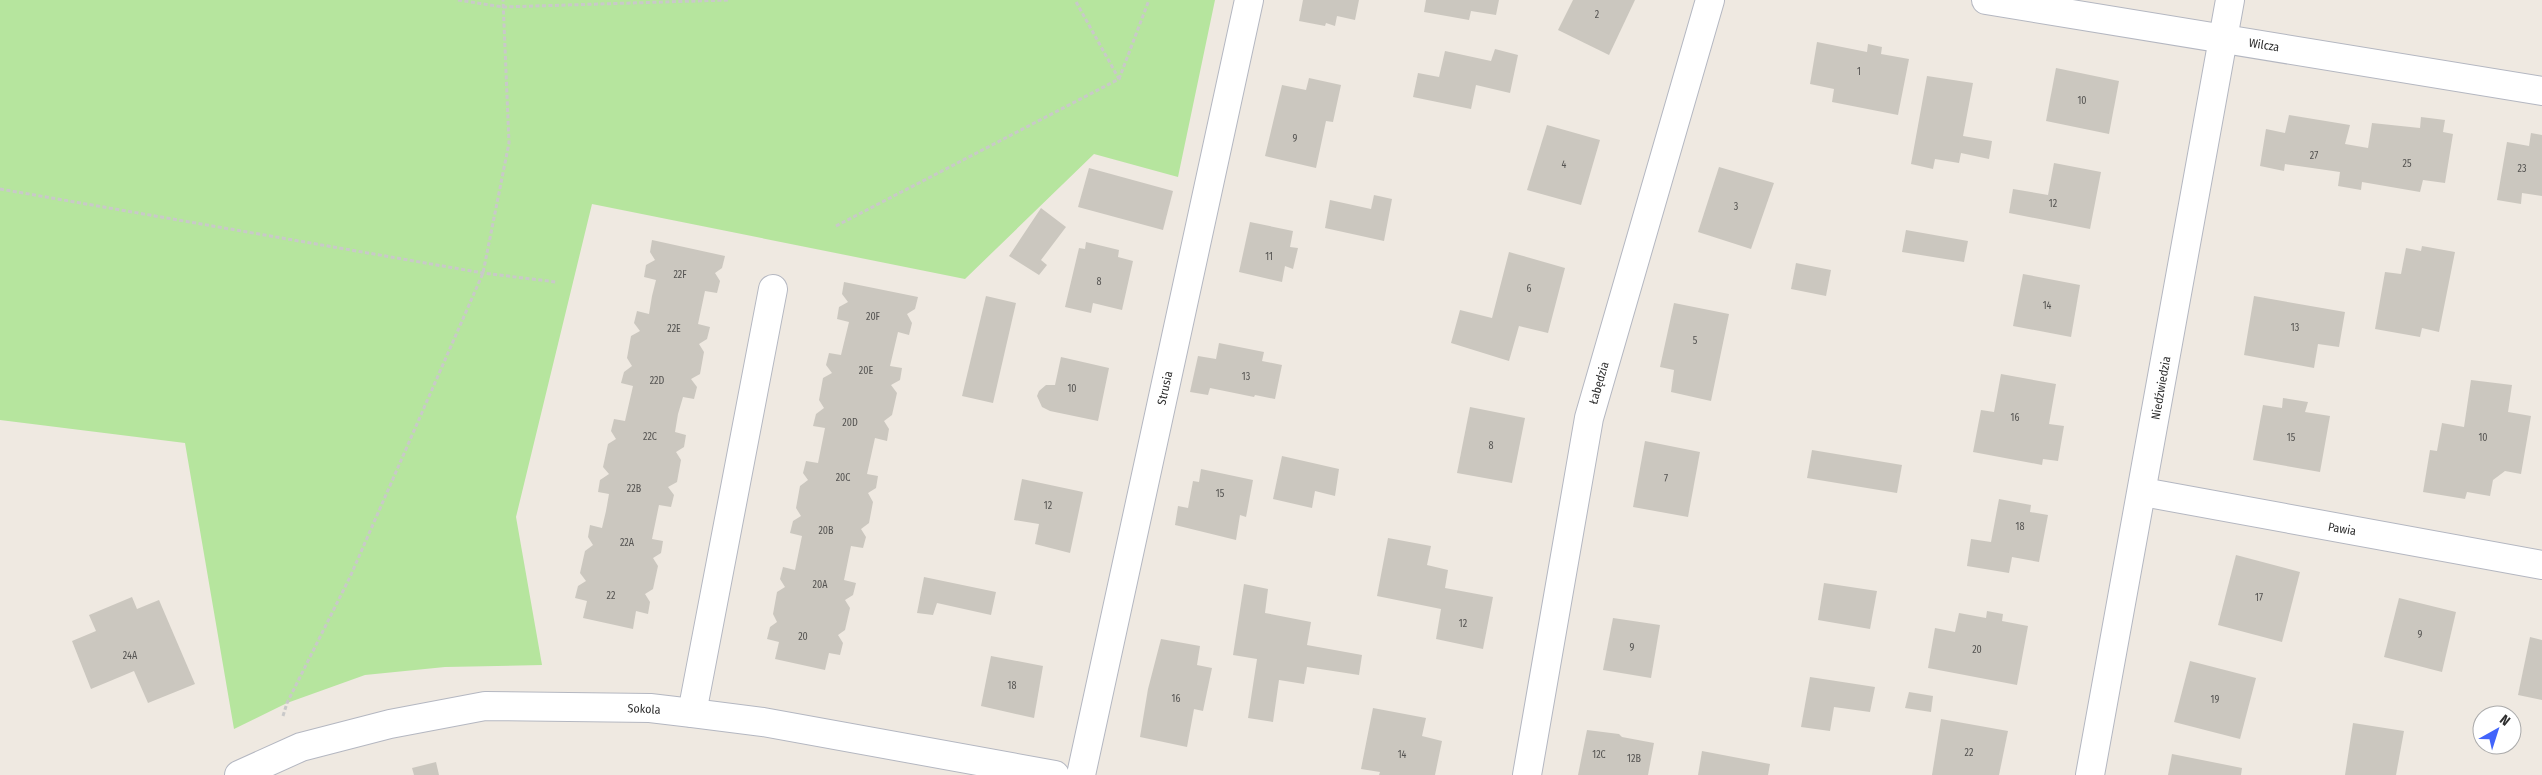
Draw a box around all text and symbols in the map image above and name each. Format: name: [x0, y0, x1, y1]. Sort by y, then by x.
house number: 2: [1595, 9, 1600, 21]
street label: Wilcza: [2248, 36, 2280, 54]
house number: 1: [1857, 66, 1861, 78]
house number: 10: [2077, 95, 2087, 107]
house number: 9: [1293, 133, 1298, 145]
house number: 27: [2310, 150, 2318, 162]
house number: 25: [2403, 158, 2412, 170]
house number: 4: [1562, 159, 1567, 171]
house number: 23: [2518, 163, 2527, 175]
house number: 12: [2049, 198, 2058, 210]
house number: 3: [1734, 201, 1739, 213]
house number: 11: [1265, 251, 1273, 263]
house number: 22F: [673, 269, 687, 281]
house number: 8: [1097, 276, 1102, 288]
house number: 6: [1527, 283, 1532, 295]
house number: 14: [2043, 300, 2052, 312]
house number: 20F: [866, 311, 881, 323]
house number: 13: [2291, 322, 2300, 334]
house number: 22E: [667, 323, 681, 335]
house number: 5: [1693, 335, 1698, 347]
street label: Niedźwiedzia: [2149, 355, 2173, 421]
street label: Łabędzia: [1586, 360, 1612, 406]
house number: 20E: [859, 365, 873, 377]
street label: Strusia: [1155, 370, 1175, 406]
house number: 13: [1242, 371, 1251, 383]
house number: 22D: [650, 375, 664, 387]
house number: 10: [1067, 383, 1077, 395]
house number: 16: [2011, 412, 2019, 424]
house number: 20D: [842, 417, 858, 429]
house number: 22C: [643, 431, 657, 443]
house number: 15: [2287, 432, 2296, 444]
house number: 10: [2478, 432, 2488, 444]
house number: 8: [1489, 440, 1494, 452]
house number: 20C: [836, 472, 850, 484]
house number: 7: [1664, 473, 1668, 485]
house number: 22B: [627, 483, 642, 495]
house number: 15: [1216, 488, 1225, 500]
house number: 12: [1044, 500, 1053, 512]
street label: Pawia: [2327, 520, 2357, 538]
house number: 18: [2016, 521, 2024, 533]
house number: 20B: [818, 525, 834, 537]
house number: 22A: [620, 537, 635, 549]
house number: 20A: [813, 579, 828, 591]
house number: 22: [607, 590, 616, 602]
house number: 17: [2255, 592, 2263, 604]
house number: 12: [1459, 618, 1468, 630]
house number: 9: [2418, 629, 2423, 641]
house number: 20: [798, 631, 808, 643]
house number: 9: [1630, 642, 1635, 654]
house number: 20: [1972, 644, 1982, 656]
house number: 24A: [123, 650, 138, 662]
house number: 18: [1008, 680, 1016, 692]
house number: 16: [1172, 693, 1180, 705]
house number: 19: [2211, 694, 2220, 706]
street label: Sokola: [627, 701, 661, 717]
north arrow: [2472, 705, 2522, 755]
text: N: [2496, 711, 2513, 730]
house number: 22: [1965, 747, 1974, 759]
house number: 14: [1398, 749, 1407, 761]
house number: 12C: [1592, 749, 1606, 761]
house number: 12B: [1627, 753, 1641, 765]

